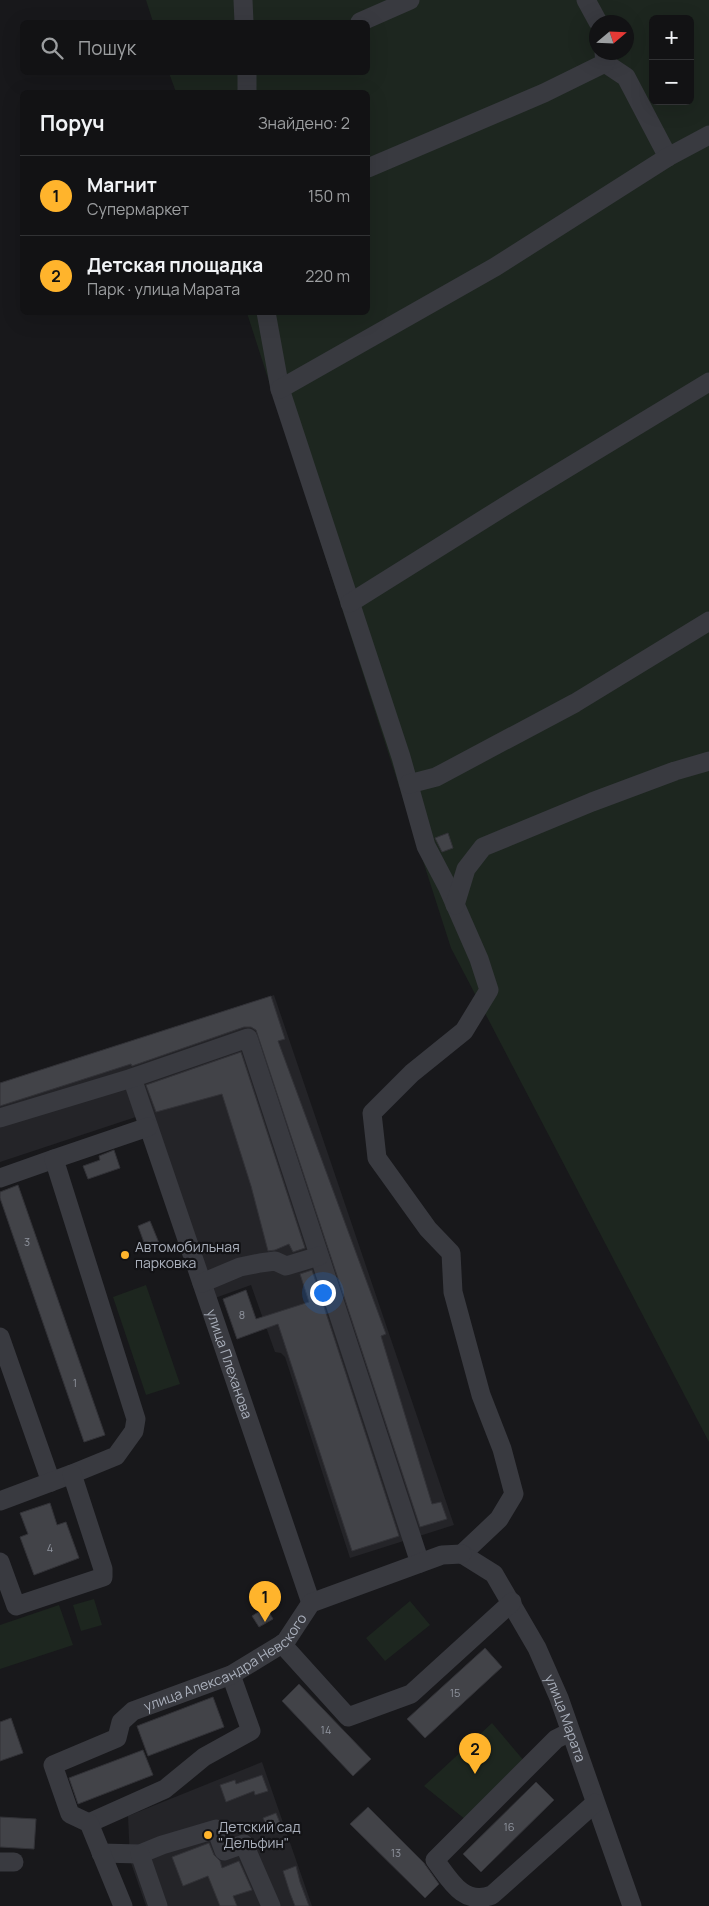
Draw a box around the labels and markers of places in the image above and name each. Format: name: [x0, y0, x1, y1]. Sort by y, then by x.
place label: Автомобильная парковка: [135, 1237, 240, 1272]
marker: Автомобильная парковка: [119, 1249, 131, 1261]
pin: 1: [249, 1581, 281, 1622]
pin: 2: [459, 1733, 491, 1774]
place label: Детский сад "Дельфин": [218, 1817, 301, 1852]
marker: Детский сад "Дельфин": [202, 1829, 214, 1841]

